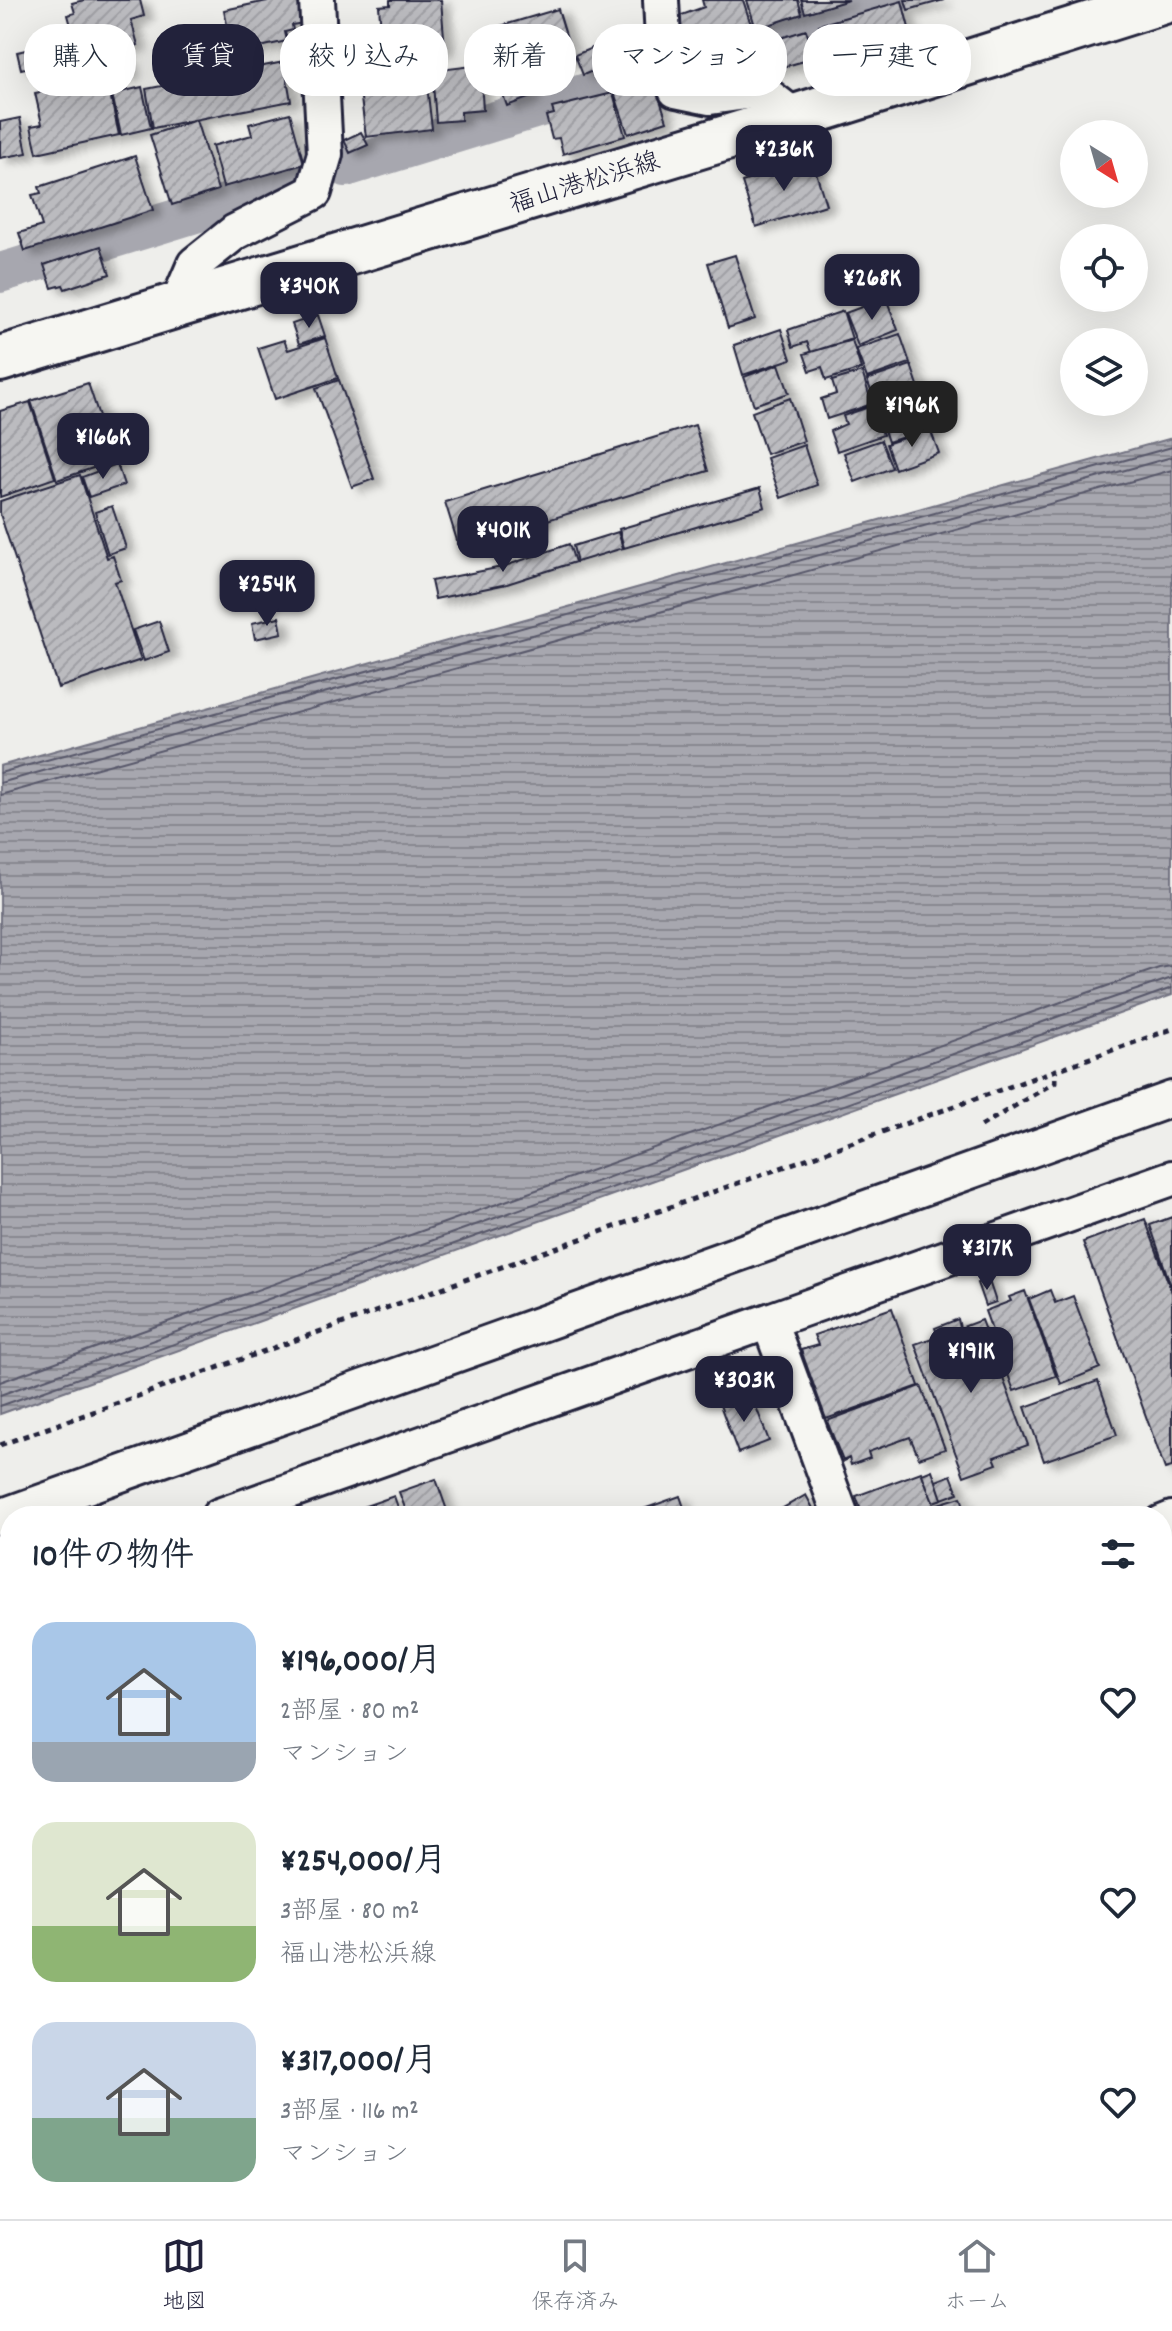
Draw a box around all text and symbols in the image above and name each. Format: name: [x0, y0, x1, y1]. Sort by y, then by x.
chip: 購入: [24, 24, 136, 96]
chip: 賃貸: [152, 24, 264, 96]
chip: 絞り込み: [280, 24, 448, 96]
chip: 新着: [464, 24, 576, 96]
chip: マンション: [592, 24, 787, 96]
chip: 一戸建て: [803, 24, 971, 96]
north arrow: [1060, 120, 1148, 208]
map controls: [1060, 120, 1148, 416]
pin: ¥236K: [728, 125, 840, 193]
text: ¥236K: [754, 132, 814, 169]
street label: 福山港松浜線: [505, 144, 665, 225]
button: locate: [1060, 224, 1148, 312]
pin: ¥268K: [816, 254, 928, 322]
text: ¥268K: [842, 261, 902, 298]
pin: ¥340K: [253, 262, 365, 330]
text: ¥340K: [278, 269, 340, 306]
button: layers: [1060, 328, 1148, 416]
pin: ¥196K: [856, 381, 968, 449]
text: ¥196K: [885, 388, 939, 425]
pin: ¥166K: [47, 413, 159, 481]
text: ¥166K: [75, 420, 131, 457]
pin: ¥401K: [447, 506, 559, 574]
text: ¥401K: [475, 513, 531, 550]
pin: ¥254K: [211, 560, 323, 628]
text: ¥254K: [238, 567, 296, 604]
pin: ¥317K: [931, 1224, 1043, 1292]
text: ¥317K: [961, 1231, 1013, 1268]
pin: ¥191K: [915, 1327, 1027, 1395]
text: ¥191K: [947, 1334, 995, 1371]
pin: ¥303K: [688, 1356, 800, 1424]
text: ¥303K: [713, 1363, 775, 1400]
icon: filters: [1096, 1532, 1140, 1576]
text: 10件の物件: [32, 1534, 194, 1583]
text: ¥196,000/月: [280, 1639, 442, 1688]
icon: home: [96, 1654, 192, 1750]
icon: heart: [1096, 1680, 1140, 1724]
text: 2部屋 · 80 m²: [280, 1694, 419, 1731]
text: マンション: [280, 1737, 409, 1774]
text: ¥254,000/月: [280, 1839, 447, 1888]
icon: home: [96, 1854, 192, 1950]
icon: heart: [1096, 1880, 1140, 1924]
text: 3部屋 · 80 m²: [280, 1894, 419, 1931]
text: 福山港松浜線: [280, 1937, 436, 1974]
text: ¥317,000/月: [280, 2039, 438, 2088]
icon: home: [96, 2054, 192, 2150]
icon: heart: [1096, 2080, 1140, 2124]
text: 3部屋 · 116 m²: [280, 2094, 419, 2131]
text: マンション: [280, 2137, 409, 2174]
tab: 地図: [162, 2234, 206, 2319]
tab: 保存済み: [531, 2234, 619, 2319]
tab: ホーム: [944, 2234, 1010, 2319]

